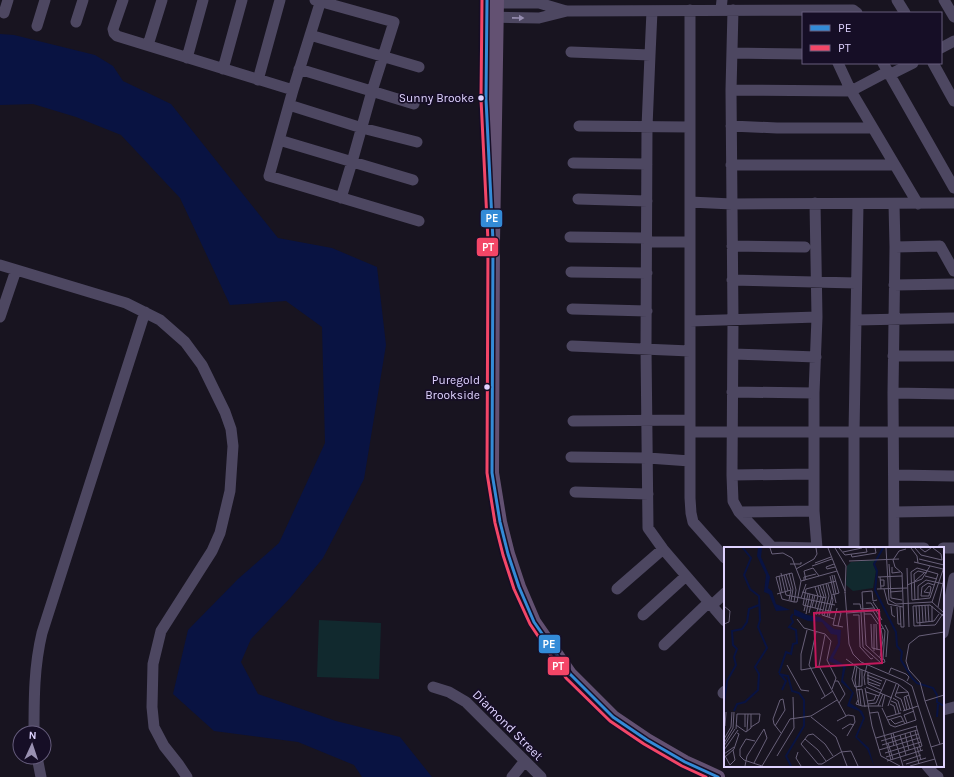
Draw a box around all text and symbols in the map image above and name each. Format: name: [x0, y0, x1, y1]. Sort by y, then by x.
legend: [802, 12, 942, 64]
one-way arrow: [512, 15, 525, 21]
text: PE: [838, 21, 851, 35]
text: PT: [838, 41, 851, 55]
place label: Sunny Brooke: [399, 91, 474, 105]
marker: Sunny Brooke: [476, 93, 486, 103]
line badge: PE: [480, 209, 503, 228]
text: PE: [486, 212, 498, 225]
line badge: PT: [476, 237, 499, 257]
text: PT: [482, 241, 494, 254]
place label: Puregold Brookside: [425, 373, 480, 402]
marker: Puregold Brookside: [482, 382, 492, 392]
inset map: [724, 547, 944, 767]
line badge: PE: [538, 634, 561, 654]
text: PE: [543, 638, 555, 651]
line badge: PT: [547, 656, 570, 676]
text: PT: [552, 660, 564, 673]
street label: Diamond Street: [470, 687, 546, 763]
north arrow: [12, 725, 52, 765]
text: N: [28, 729, 37, 742]

